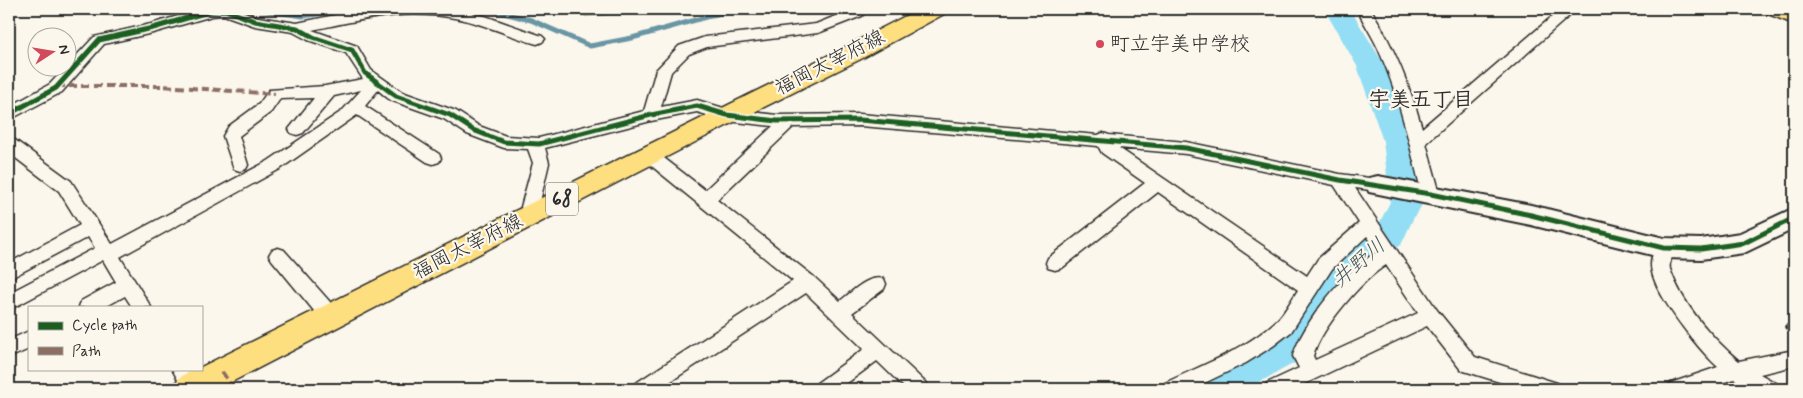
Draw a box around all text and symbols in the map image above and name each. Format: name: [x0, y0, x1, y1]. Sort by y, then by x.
street label: 福岡太宰府線: [770, 24, 890, 102]
north arrow: [28, 28, 78, 78]
place label: 町立宇美中学校: [1110, 31, 1250, 58]
marker: 町立宇美中学校: [1094, 38, 1106, 50]
text: N: [54, 43, 74, 56]
district label: 宇美五丁目: [1369, 86, 1474, 114]
road number: 68: [546, 182, 578, 215]
street label: 福岡太宰府線: [408, 208, 528, 286]
water label: 井野川: [1326, 232, 1392, 294]
legend: [28, 306, 202, 370]
text: Cycle path: [72, 316, 137, 336]
text: Path: [72, 342, 101, 362]

